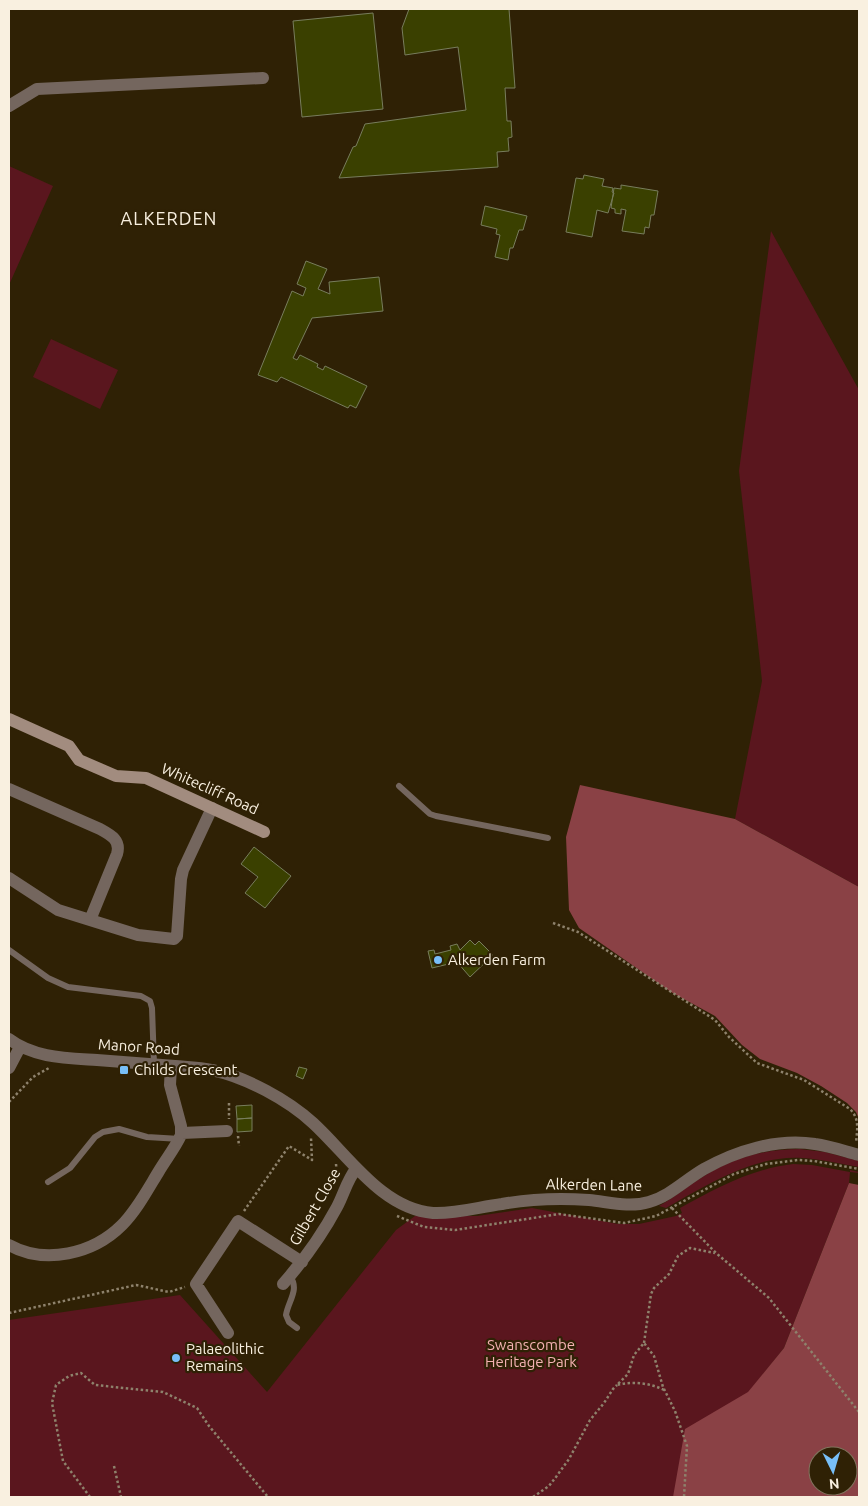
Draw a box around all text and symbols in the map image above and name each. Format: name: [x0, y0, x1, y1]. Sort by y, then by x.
district label: ALKERDEN: [121, 208, 217, 228]
street label: Whitecliff Road: [159, 760, 261, 818]
place label: Alkerden Farm: [448, 951, 546, 968]
marker: Alkerden Farm: [432, 954, 444, 966]
street label: Manor Road: [98, 1035, 180, 1058]
place label: Childs Crescent: [134, 1061, 237, 1078]
marker: Childs Crescent: [118, 1064, 130, 1076]
street label: Gilbert Close: [286, 1165, 343, 1248]
street label: Alkerden Lane: [546, 1175, 642, 1194]
park label: Swanscombe Heritage Park: [485, 1336, 577, 1370]
place label: Palaeolithic Remains: [186, 1340, 264, 1374]
marker: Palaeolithic Remains: [170, 1352, 182, 1364]
north arrow: [808, 1446, 858, 1496]
text: N: [828, 1476, 840, 1492]

